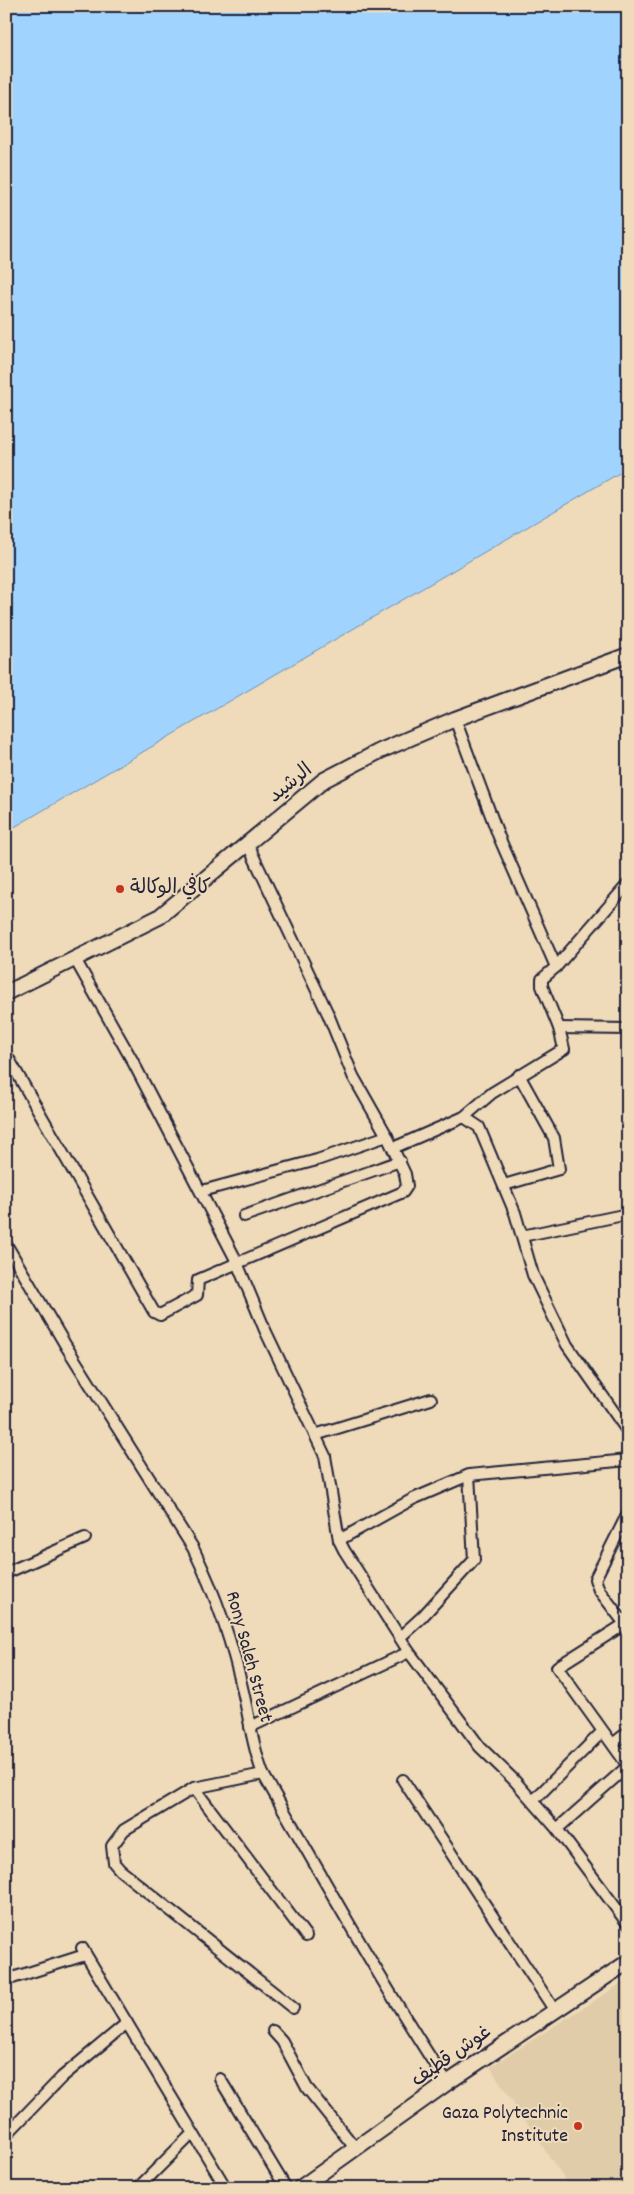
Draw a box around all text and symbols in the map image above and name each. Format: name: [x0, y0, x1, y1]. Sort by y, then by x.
street label: الرشيد: [263, 757, 319, 811]
place label: كافي الوكالة: [130, 873, 211, 903]
marker: كافي الوكالة: [114, 883, 126, 895]
street label: Rony Saleh Street: [217, 1588, 279, 1726]
street label: غوش قطيف: [406, 2019, 498, 2095]
place label: Gaza Polytechnic Institute: [442, 2100, 568, 2151]
marker: Gaza Polytechnic Institute: [572, 2120, 584, 2132]

